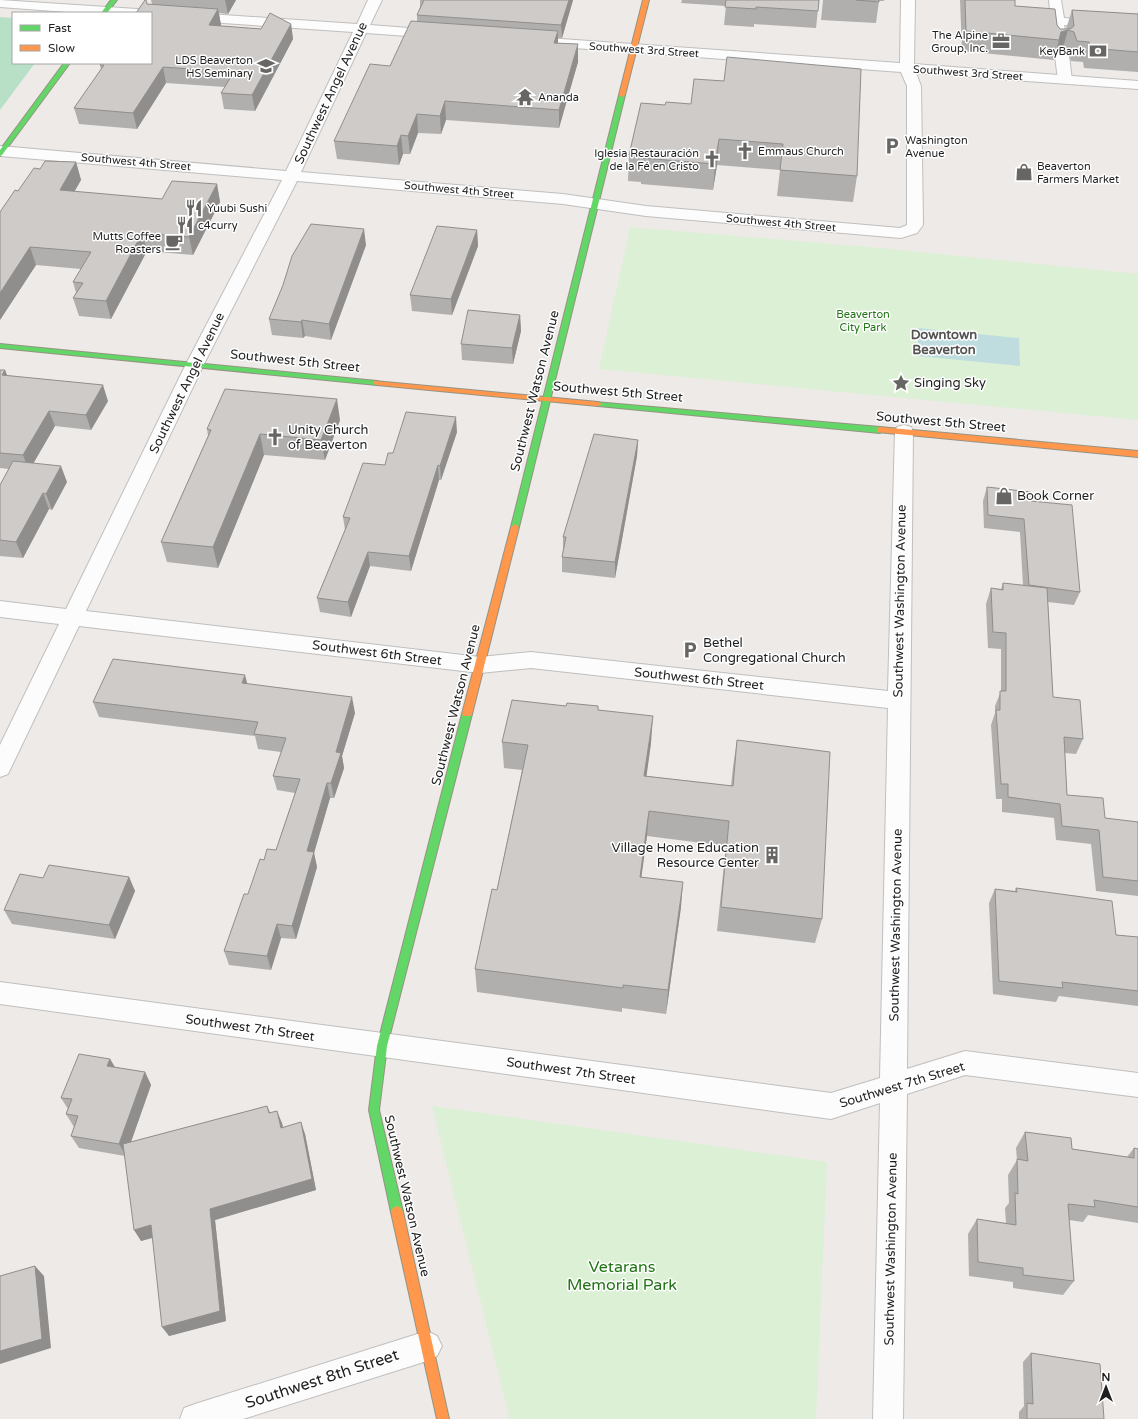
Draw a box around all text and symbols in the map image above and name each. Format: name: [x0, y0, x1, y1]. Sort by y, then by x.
legend: [12, 12, 152, 64]
street label: Southwest Angel Avenue: [291, 19, 371, 167]
text: Fast: [48, 21, 72, 35]
place label: The Alpine Group, Inc.: [931, 29, 988, 55]
office icon: The Alpine Group, Inc.: [991, 31, 1011, 51]
street label: Southwest 3rd Street: [589, 40, 699, 60]
text: Slow: [48, 41, 75, 55]
bank icon: KeyBank: [1088, 41, 1108, 61]
place label: KeyBank: [1039, 45, 1085, 58]
place label: LDS Beaverton HS Seminary: [175, 54, 253, 80]
school or university icon: LDS Beaverton HS Seminary: [256, 56, 276, 76]
street label: Southwest 3rd Street: [913, 63, 1023, 83]
temple icon: Ananda: [515, 87, 535, 107]
place label: Ananda: [538, 91, 579, 104]
place label: Washington Avenue: [905, 134, 968, 160]
parking icon: Washington Avenue: [882, 136, 902, 156]
church icon: Emmaus Church: [735, 141, 755, 161]
place label: Emmaus Church: [758, 145, 844, 158]
place label: Iglesia Restauración de la Fé en Cristo: [594, 147, 699, 173]
church icon: Iglesia Restauración de la Fé en Cristo: [702, 149, 722, 169]
street label: Southwest 4th Street: [81, 151, 191, 173]
place label: Beaverton Farmers Market: [1037, 160, 1119, 186]
shop icon: Beaverton Farmers Market: [1014, 162, 1034, 182]
street label: Southwest 4th Street: [404, 179, 514, 201]
restaurant icon: Yuubi Sushi: [184, 198, 204, 218]
place label: Yuubi Sushi: [207, 202, 267, 215]
street label: Southwest 4th Street: [726, 212, 836, 234]
restaurant icon: c4curry: [175, 215, 195, 235]
place label: c4curry: [198, 219, 238, 232]
place label: Mutts Coffee Roasters: [93, 230, 161, 256]
cafe icon: Mutts Coffee Roasters: [164, 232, 184, 252]
park label: Beaverton City Park: [836, 308, 890, 334]
street label: Southwest Watson Avenue: [507, 309, 563, 473]
street label: Southwest Angel Avenue: [146, 310, 228, 456]
district label: Downtown Beaverton: [911, 327, 977, 358]
street label: Southwest 5th Street: [229, 346, 361, 376]
place icon: Singing Sky: [891, 373, 911, 393]
place label: Singing Sky: [914, 375, 986, 391]
street label: Southwest 5th Street: [552, 378, 684, 406]
street label: Southwest 5th Street: [875, 408, 1007, 436]
place label: Unity Church of Beaverton: [288, 422, 368, 453]
church icon: Unity Church of Beaverton: [265, 427, 285, 447]
shop icon: Book Corner: [994, 486, 1014, 506]
place label: Book Corner: [1017, 488, 1094, 504]
street label: Southwest Washington Avenue: [890, 505, 910, 697]
street label: Southwest Watson Avenue: [428, 623, 484, 787]
place label: Bethel Congregational Church: [703, 635, 846, 666]
street label: Southwest 6th Street: [311, 637, 443, 669]
parking icon: Bethel Congregational Church: [680, 640, 700, 660]
street label: Southwest 6th Street: [633, 664, 765, 694]
street label: Southwest Washington Avenue: [886, 829, 906, 1021]
place label: Village Home Education Resource Center: [612, 840, 759, 871]
building icon: Village Home Education Resource Center: [762, 845, 782, 865]
street label: Southwest 7th Street: [184, 1011, 316, 1045]
street label: Southwest 7th Street: [505, 1054, 637, 1088]
street label: Southwest 7th Street: [837, 1058, 967, 1112]
street label: Southwest Watson Avenue: [381, 1114, 433, 1278]
street label: Southwest Washington Avenue: [881, 1153, 901, 1345]
park label: Vetarans Memorial Park: [567, 1257, 677, 1295]
street label: Southwest 8th Street: [243, 1345, 401, 1413]
north arrow: [1086, 1367, 1126, 1407]
text: N: [1102, 1371, 1110, 1384]

